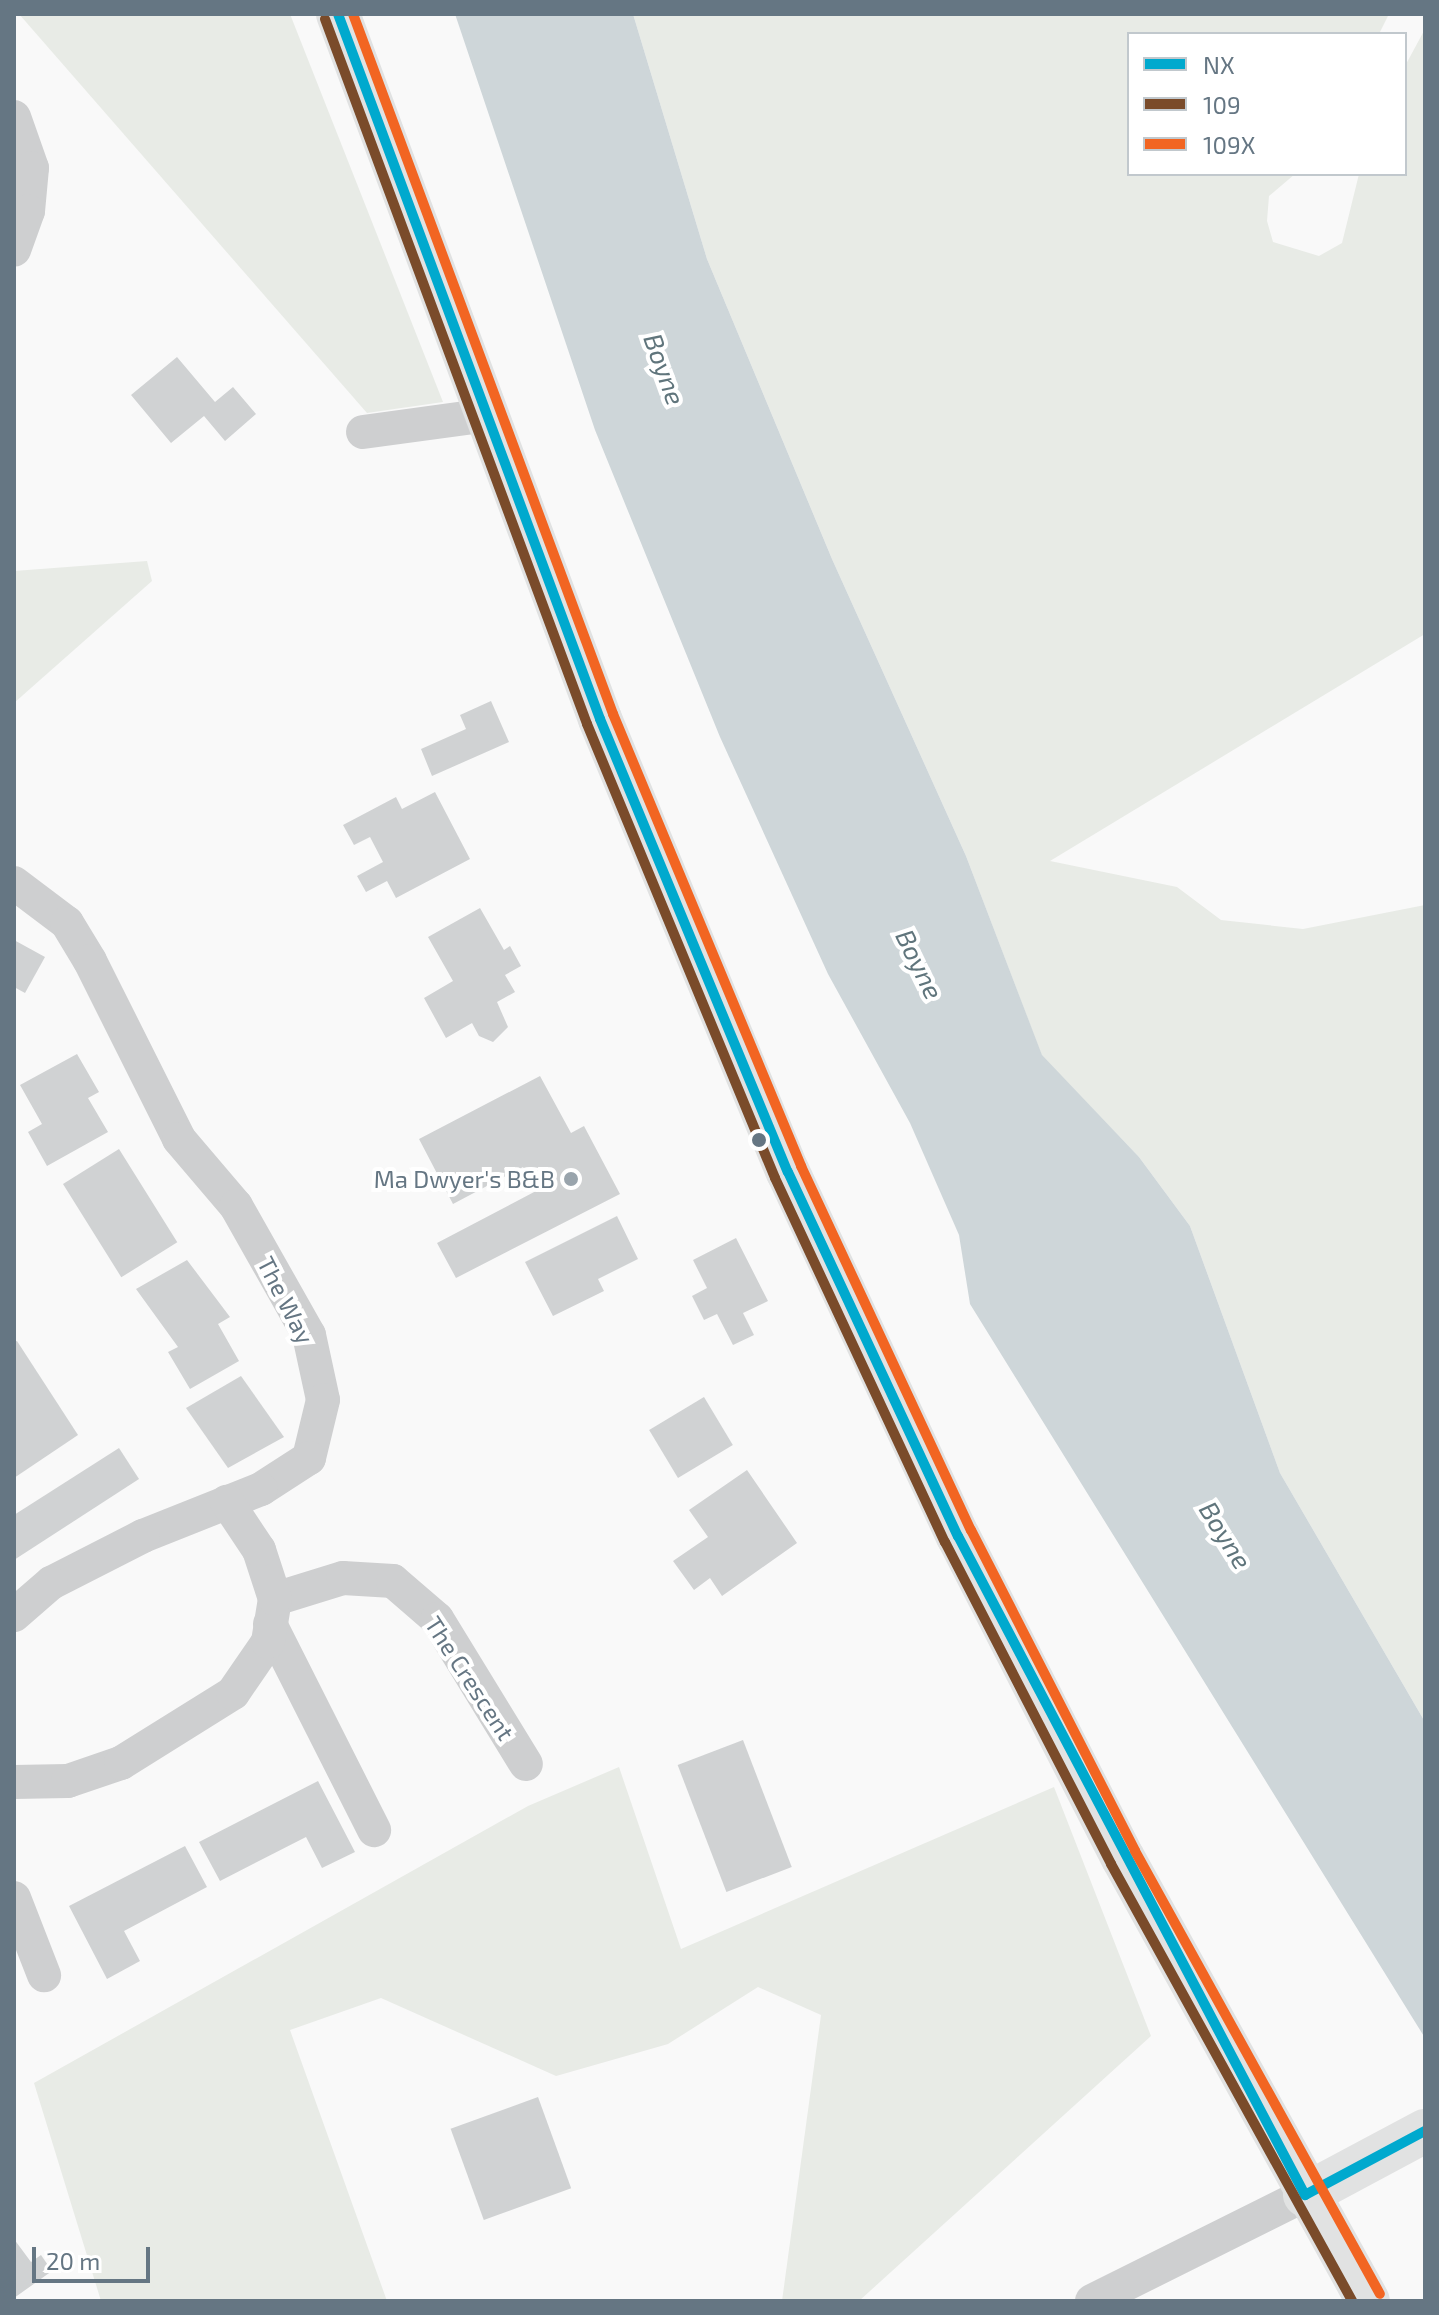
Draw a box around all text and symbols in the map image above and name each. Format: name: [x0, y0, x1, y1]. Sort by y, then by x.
legend: [1127, 32, 1407, 176]
text: NX: [1203, 50, 1235, 79]
text: 109: [1203, 90, 1241, 119]
text: 109X: [1203, 130, 1255, 159]
water label: Boyne: [638, 329, 692, 409]
water label: Boyne: [890, 924, 950, 1004]
unlabelled marker: [751, 1132, 767, 1148]
place label: Ma Dwyer's B&B: [374, 1165, 555, 1193]
marker: Ma Dwyer's B&B: [562, 1170, 580, 1188]
street label: The Way: [252, 1251, 320, 1349]
water label: Boyne: [1193, 1496, 1259, 1574]
street label: The Crescent: [419, 1611, 521, 1745]
scale bar: [36, 2231, 154, 2281]
text: 20 m: [46, 2246, 100, 2275]

